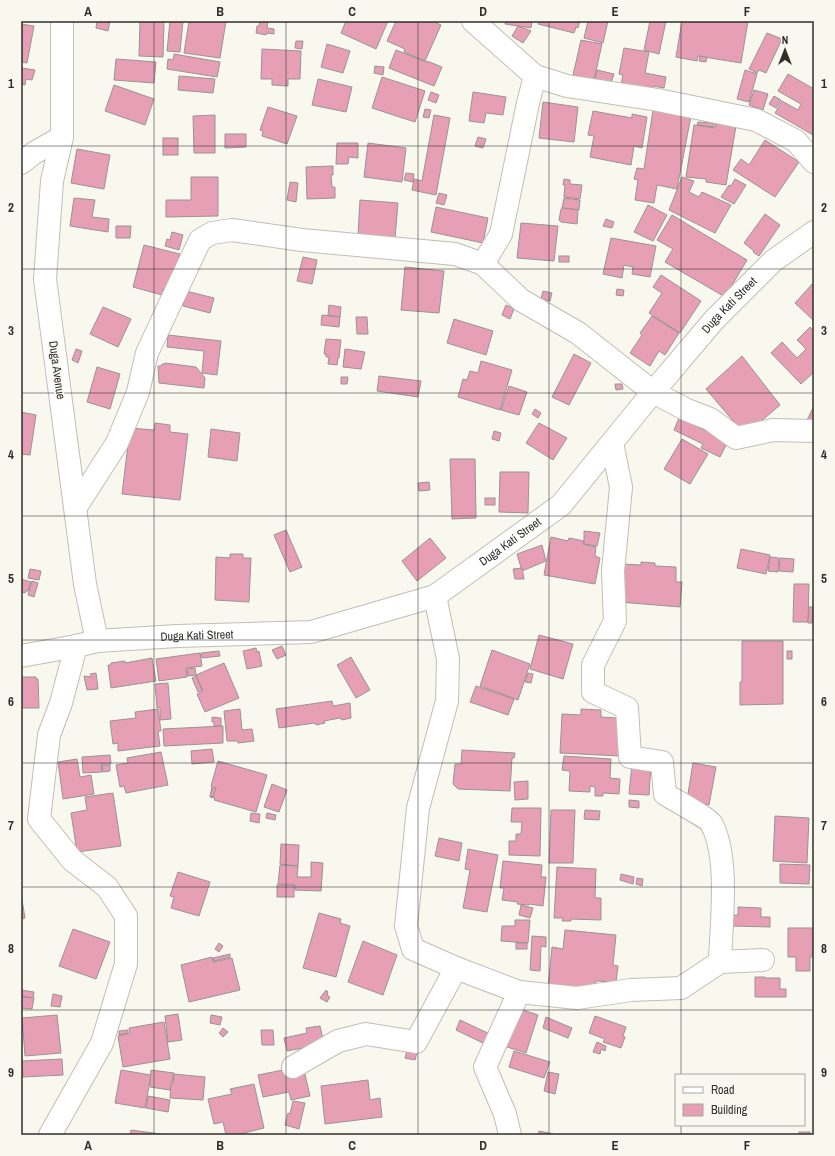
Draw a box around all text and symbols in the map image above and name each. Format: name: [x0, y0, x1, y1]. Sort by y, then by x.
text: A: [84, 3, 92, 20]
text: B: [216, 3, 224, 20]
text: C: [348, 3, 356, 20]
text: D: [479, 3, 487, 20]
text: E: [611, 3, 619, 20]
text: F: [744, 3, 751, 20]
north arrow: [765, 30, 805, 70]
text: N: [782, 33, 788, 47]
text: 1: [8, 75, 14, 92]
text: 1: [821, 75, 827, 92]
text: 2: [8, 199, 14, 216]
text: 2: [821, 199, 827, 216]
street label: Duga Kati Street: [698, 273, 761, 337]
text: 3: [8, 322, 14, 339]
text: 3: [821, 322, 827, 339]
street label: Duga Avenue: [45, 340, 69, 400]
text: 4: [8, 446, 14, 463]
text: 4: [821, 446, 827, 463]
street label: Duga Kati Street: [476, 514, 545, 570]
text: 5: [8, 570, 14, 587]
text: 5: [821, 570, 827, 587]
street label: Duga Kati Street: [160, 626, 234, 645]
text: 6: [8, 693, 14, 710]
text: 6: [821, 693, 827, 710]
text: 7: [8, 817, 14, 834]
text: 7: [821, 817, 827, 834]
text: 8: [8, 940, 14, 957]
text: 8: [821, 940, 827, 957]
text: 9: [8, 1064, 14, 1081]
text: 9: [821, 1064, 827, 1081]
legend: [675, 1074, 805, 1126]
text: Road: [711, 1082, 735, 1098]
text: Building: [711, 1102, 748, 1118]
text: A: [84, 1137, 92, 1154]
text: B: [216, 1137, 224, 1154]
text: C: [348, 1137, 356, 1154]
text: D: [479, 1137, 487, 1154]
text: E: [611, 1137, 619, 1154]
text: F: [744, 1137, 751, 1154]

